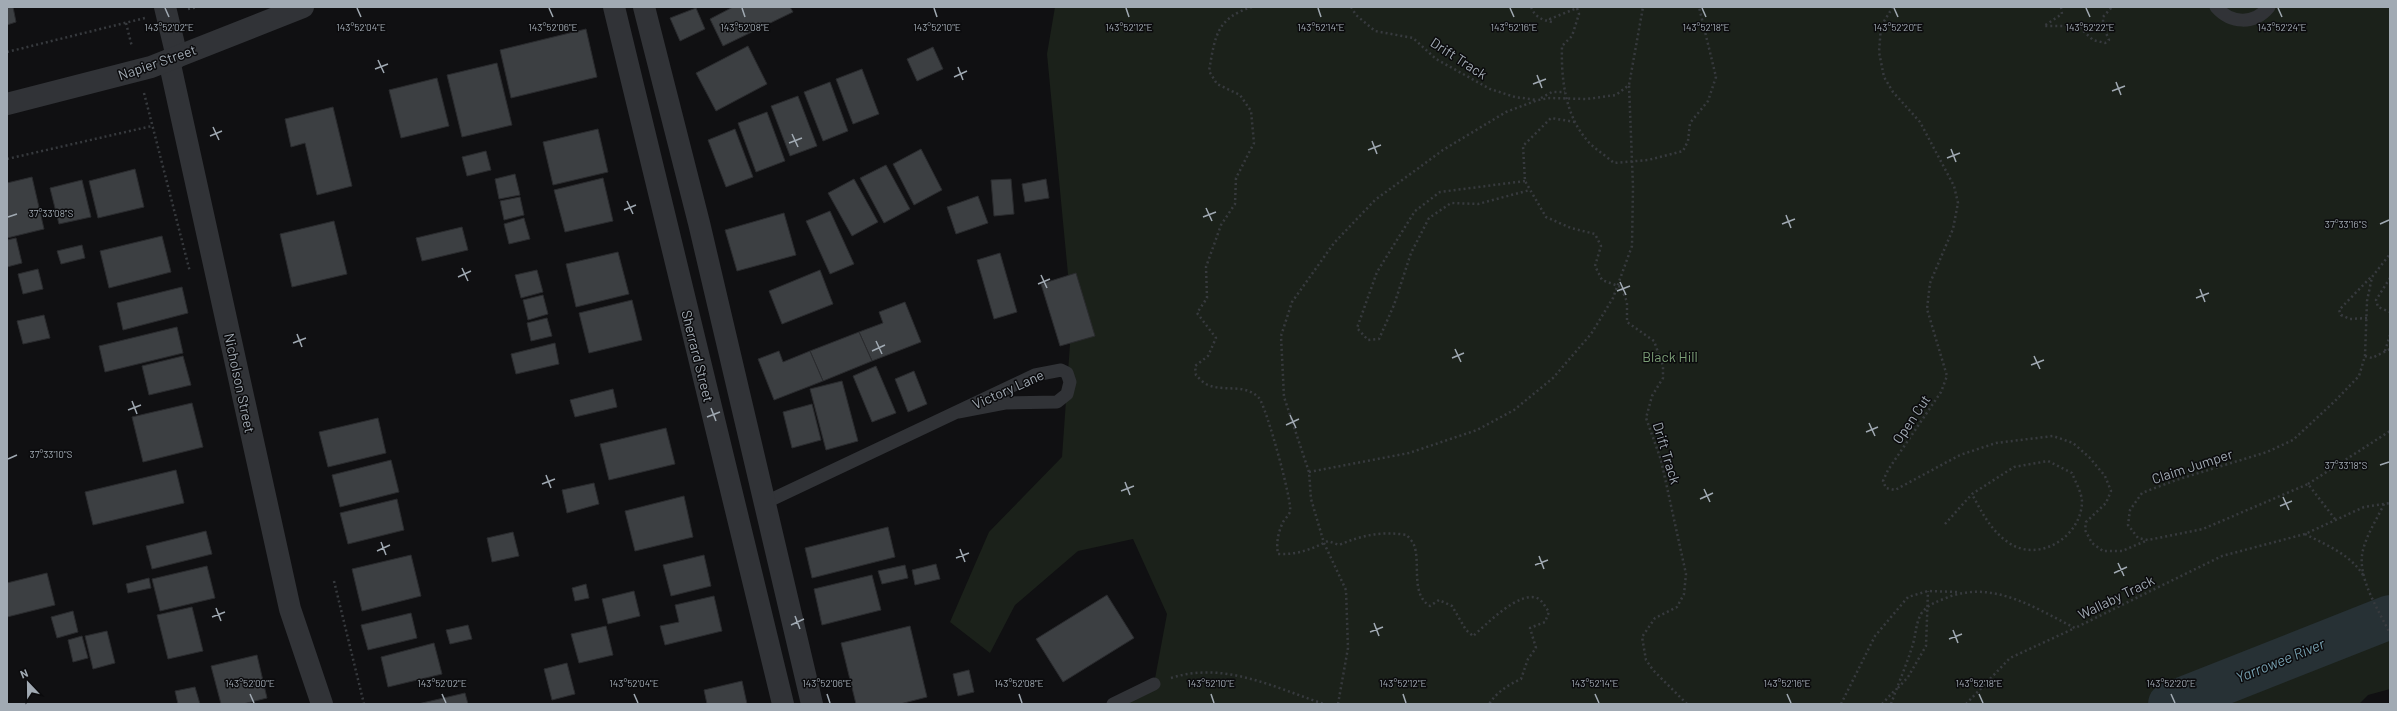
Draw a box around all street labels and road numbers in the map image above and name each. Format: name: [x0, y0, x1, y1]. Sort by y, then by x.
street label: Drift Track: [1428, 33, 1490, 83]
street label: Napier Street: [116, 41, 198, 83]
street label: Sherrard Street: [678, 308, 718, 404]
street label: Nicholson Street: [221, 332, 259, 434]
street label: Victory Lane: [970, 366, 1046, 412]
street label: Open Cut: [1889, 391, 1933, 447]
street label: Drift Track: [1650, 420, 1684, 486]
street label: Claim Jumper: [2149, 445, 2235, 487]
street label: Wallaby Track: [2075, 571, 2157, 623]

